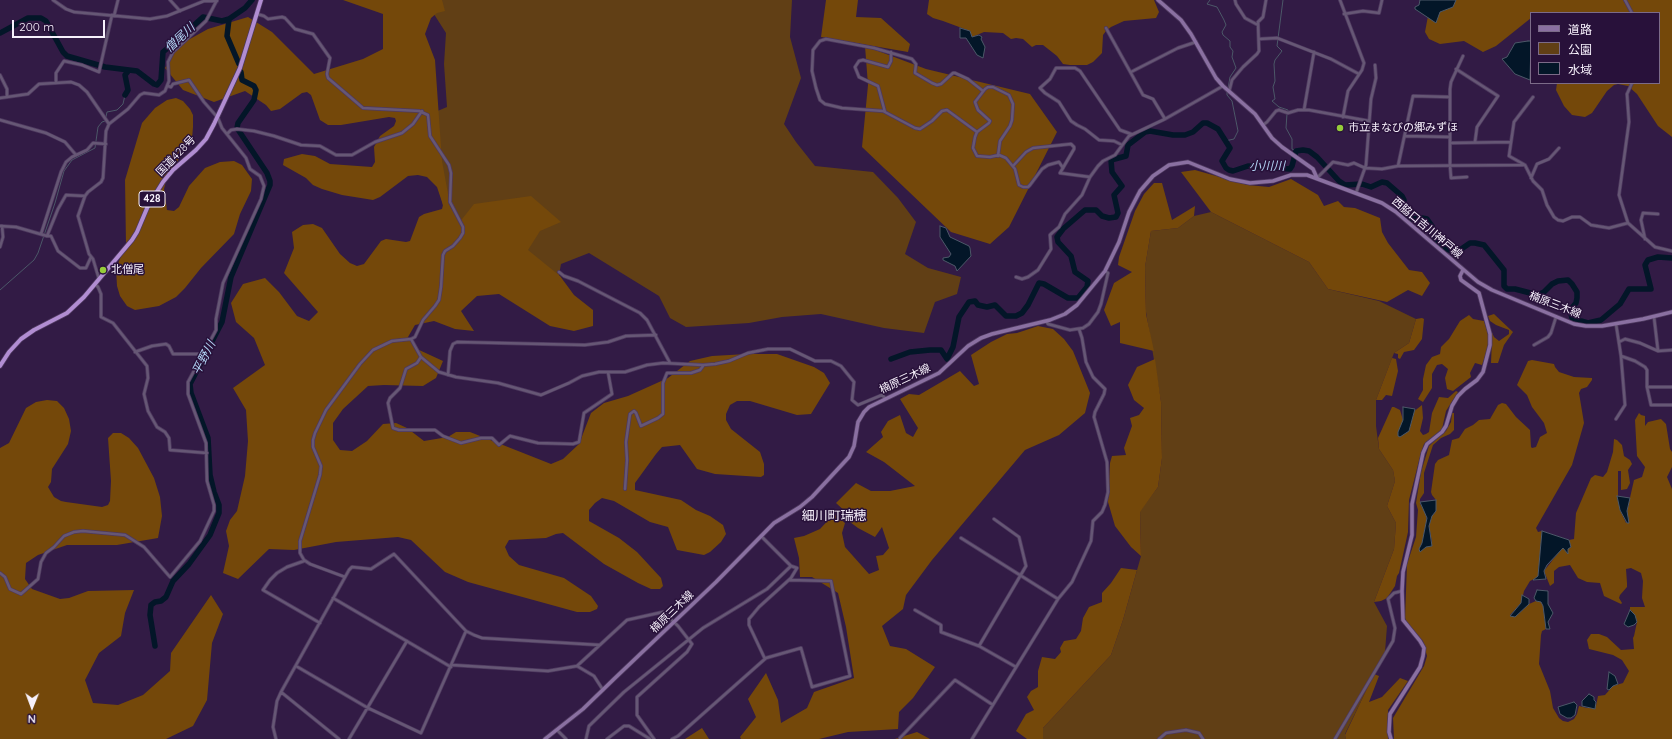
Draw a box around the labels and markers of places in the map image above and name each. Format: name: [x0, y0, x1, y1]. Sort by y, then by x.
place label: 市立まなびの郷みずほ: [1348, 121, 1458, 135]
marker: 市立まなびの郷みずほ: [1335, 123, 1345, 133]
place label: 北僧尾: [111, 263, 144, 277]
marker: 北僧尾: [98, 265, 108, 275]

